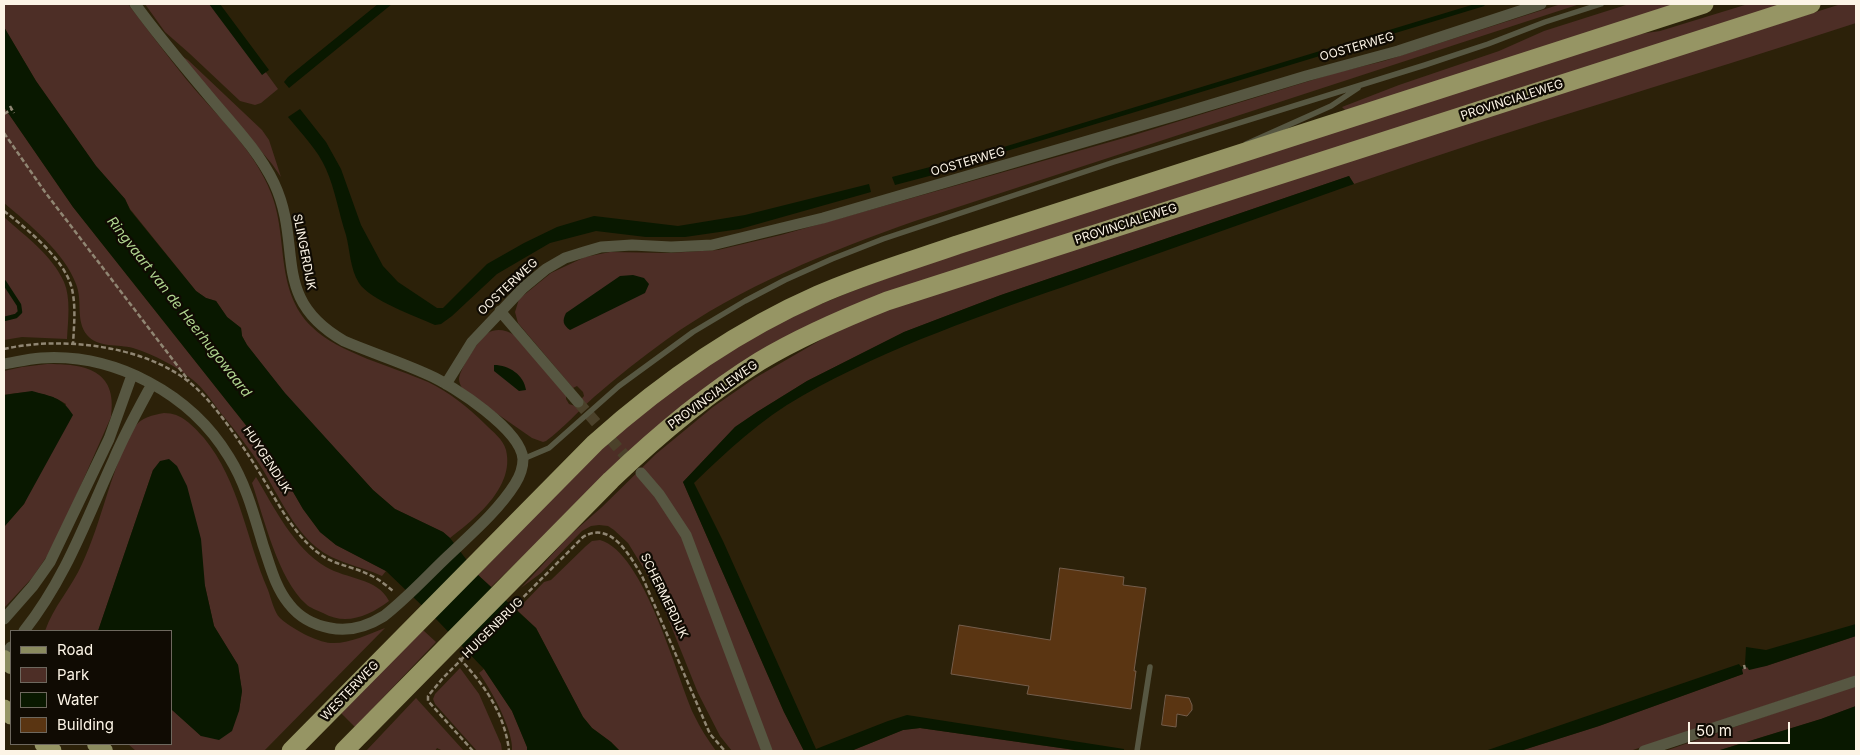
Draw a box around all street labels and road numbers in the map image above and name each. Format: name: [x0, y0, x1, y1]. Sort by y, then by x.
street label: OOSTERWEG: [1318, 30, 1396, 64]
street label: PROVINCIALEWEG: [1459, 77, 1565, 123]
street label: OOSTERWEG: [929, 145, 1007, 179]
street label: PROVINCIALEWEG: [1073, 201, 1179, 247]
street label: SLINGERDIJK: [290, 213, 318, 291]
street label: OOSTERWEG: [475, 256, 541, 318]
street label: PROVINCIALEWEG: [666, 358, 760, 432]
street label: HUYGENDIJK: [240, 424, 294, 496]
street label: SCHERMERDIJK: [637, 551, 691, 641]
street label: HUIGENBRUG: [460, 595, 526, 661]
street label: WESTERWEG: [318, 658, 382, 724]

